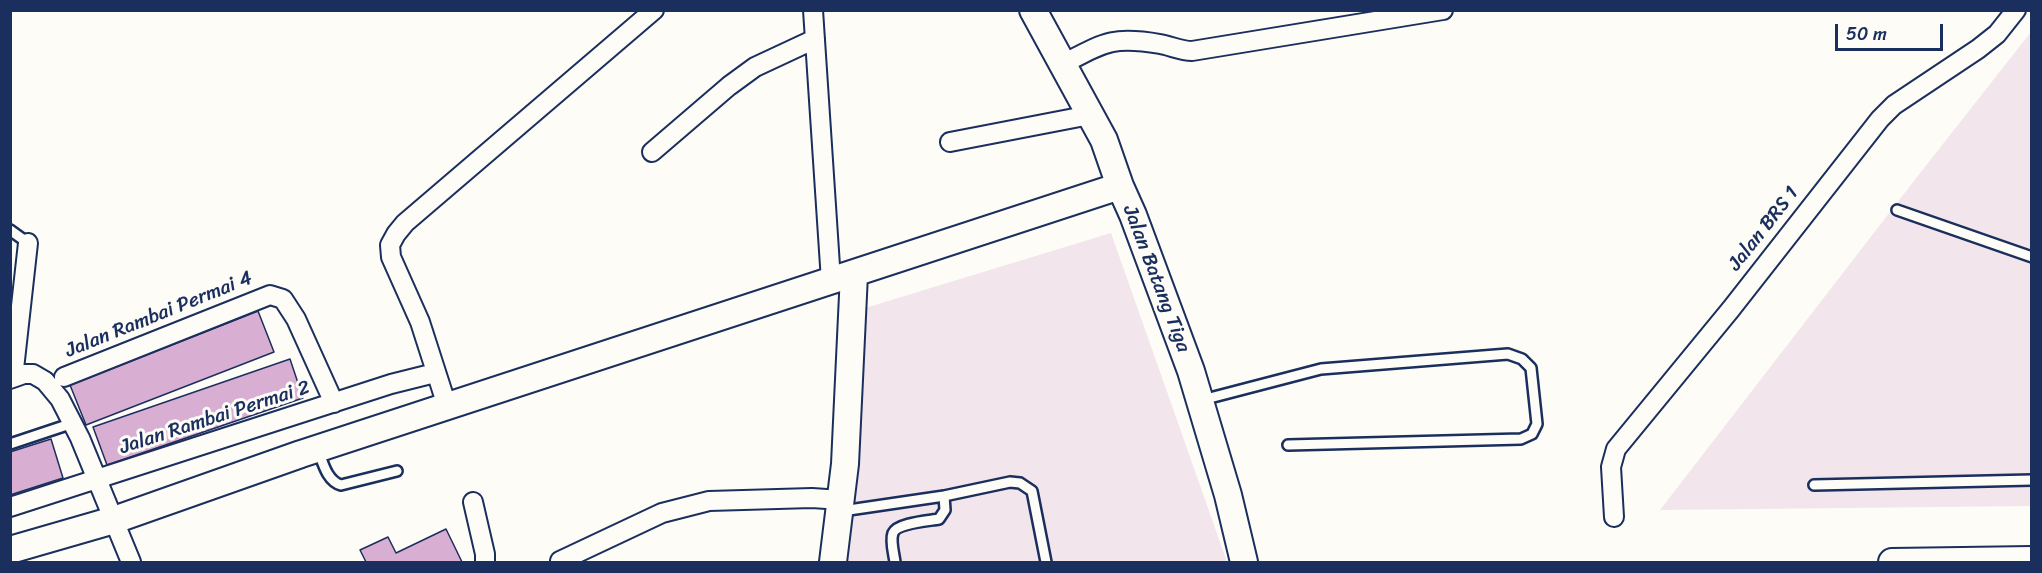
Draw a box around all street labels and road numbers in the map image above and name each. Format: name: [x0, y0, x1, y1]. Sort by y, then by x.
street label: Jalan BRS 1: [1724, 182, 1804, 276]
street label: Jalan Batang Tiga: [1117, 202, 1195, 356]
street label: Jalan Rambai Permai 4: [62, 267, 256, 363]
street label: Jalan Rambai Permai 2: [117, 376, 313, 460]

